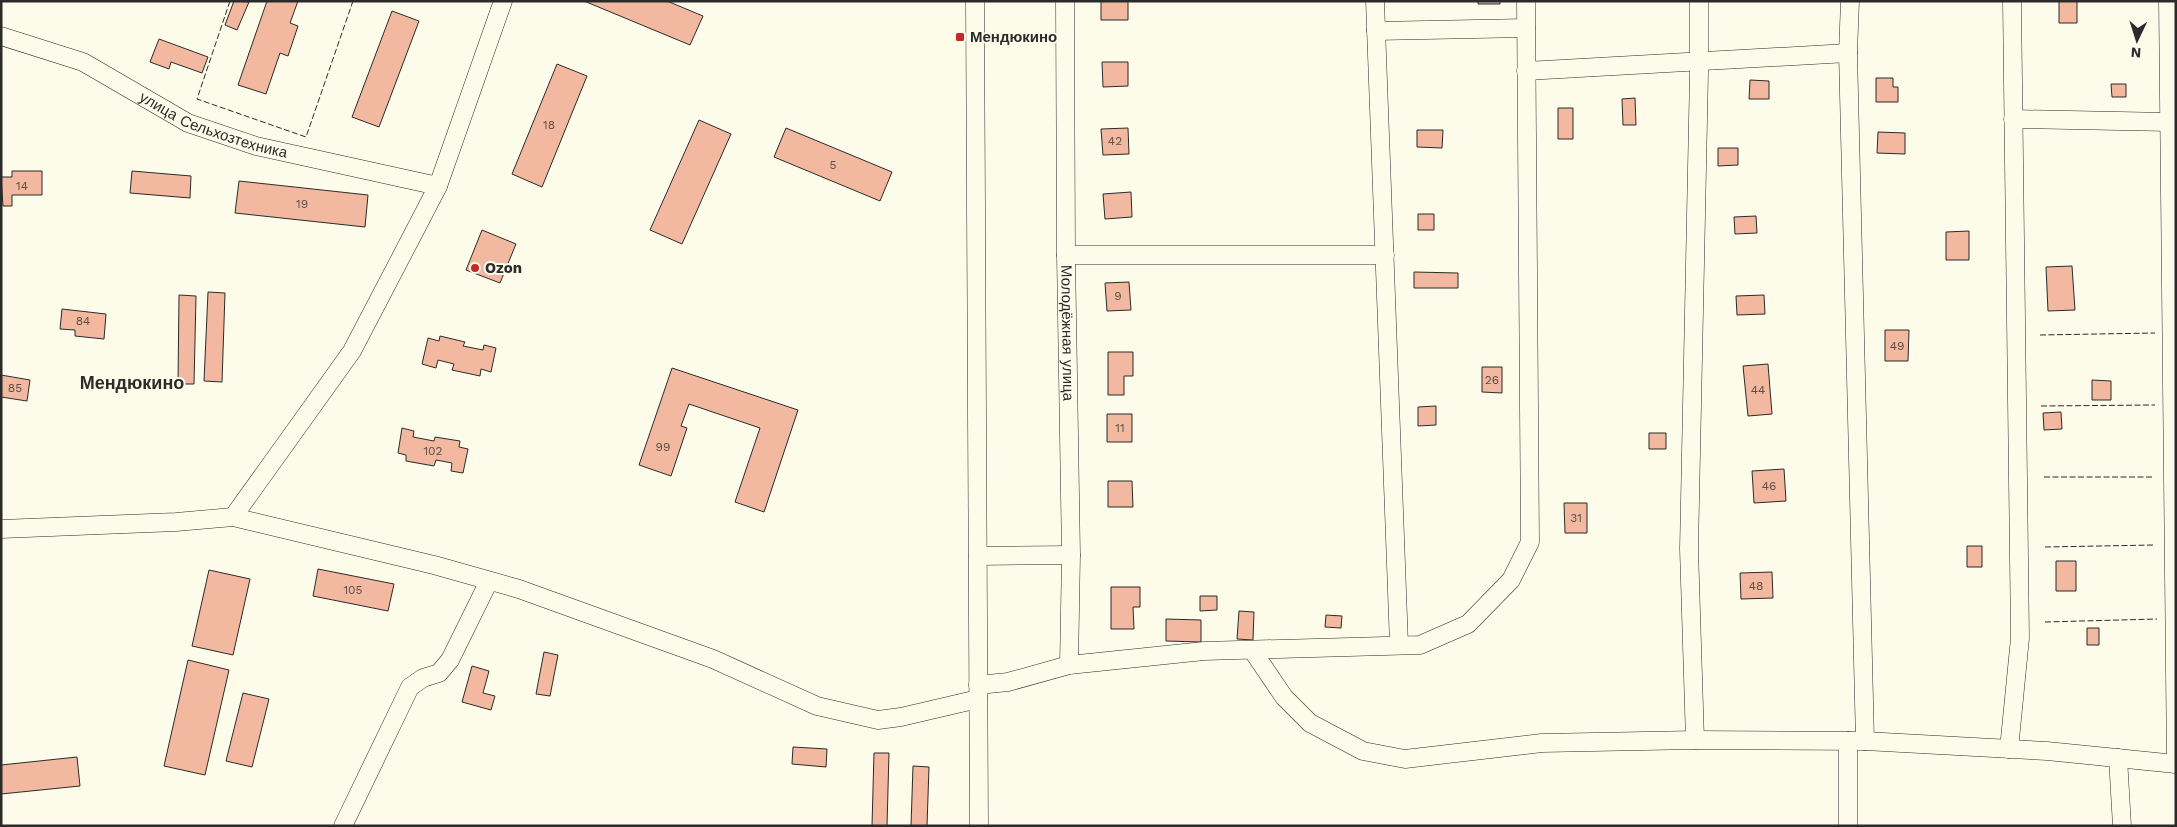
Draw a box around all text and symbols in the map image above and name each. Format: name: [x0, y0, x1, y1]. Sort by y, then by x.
north arrow: [2112, 15, 2162, 65]
place label: Мендюкино: [970, 28, 1057, 46]
marker: Мендюкино: [954, 31, 966, 43]
text: N: [2130, 45, 2142, 61]
street label: улица Сельхозтехника: [136, 88, 290, 162]
house number: 18: [543, 118, 555, 132]
house number: 42: [1108, 134, 1122, 148]
house number: 5: [830, 158, 837, 172]
house number: 14: [16, 179, 28, 193]
house number: 19: [296, 197, 308, 211]
place label: Ozon: [485, 259, 522, 277]
marker: Ozon: [469, 262, 481, 274]
street label: Молодёжная улица: [1057, 265, 1077, 402]
house number: 9: [1114, 289, 1122, 303]
house number: 84: [76, 314, 90, 328]
house number: 49: [1890, 339, 1904, 353]
district label: Мендюкино: [80, 372, 184, 393]
house number: 26: [1485, 373, 1499, 387]
house number: 85: [8, 381, 22, 395]
house number: 44: [1751, 383, 1765, 397]
house number: 11: [1115, 421, 1125, 435]
house number: 99: [656, 440, 670, 454]
house number: 102: [423, 444, 443, 458]
house number: 46: [1762, 479, 1776, 493]
house number: 31: [1570, 511, 1582, 525]
house number: 48: [1749, 579, 1763, 593]
house number: 105: [343, 583, 363, 597]

